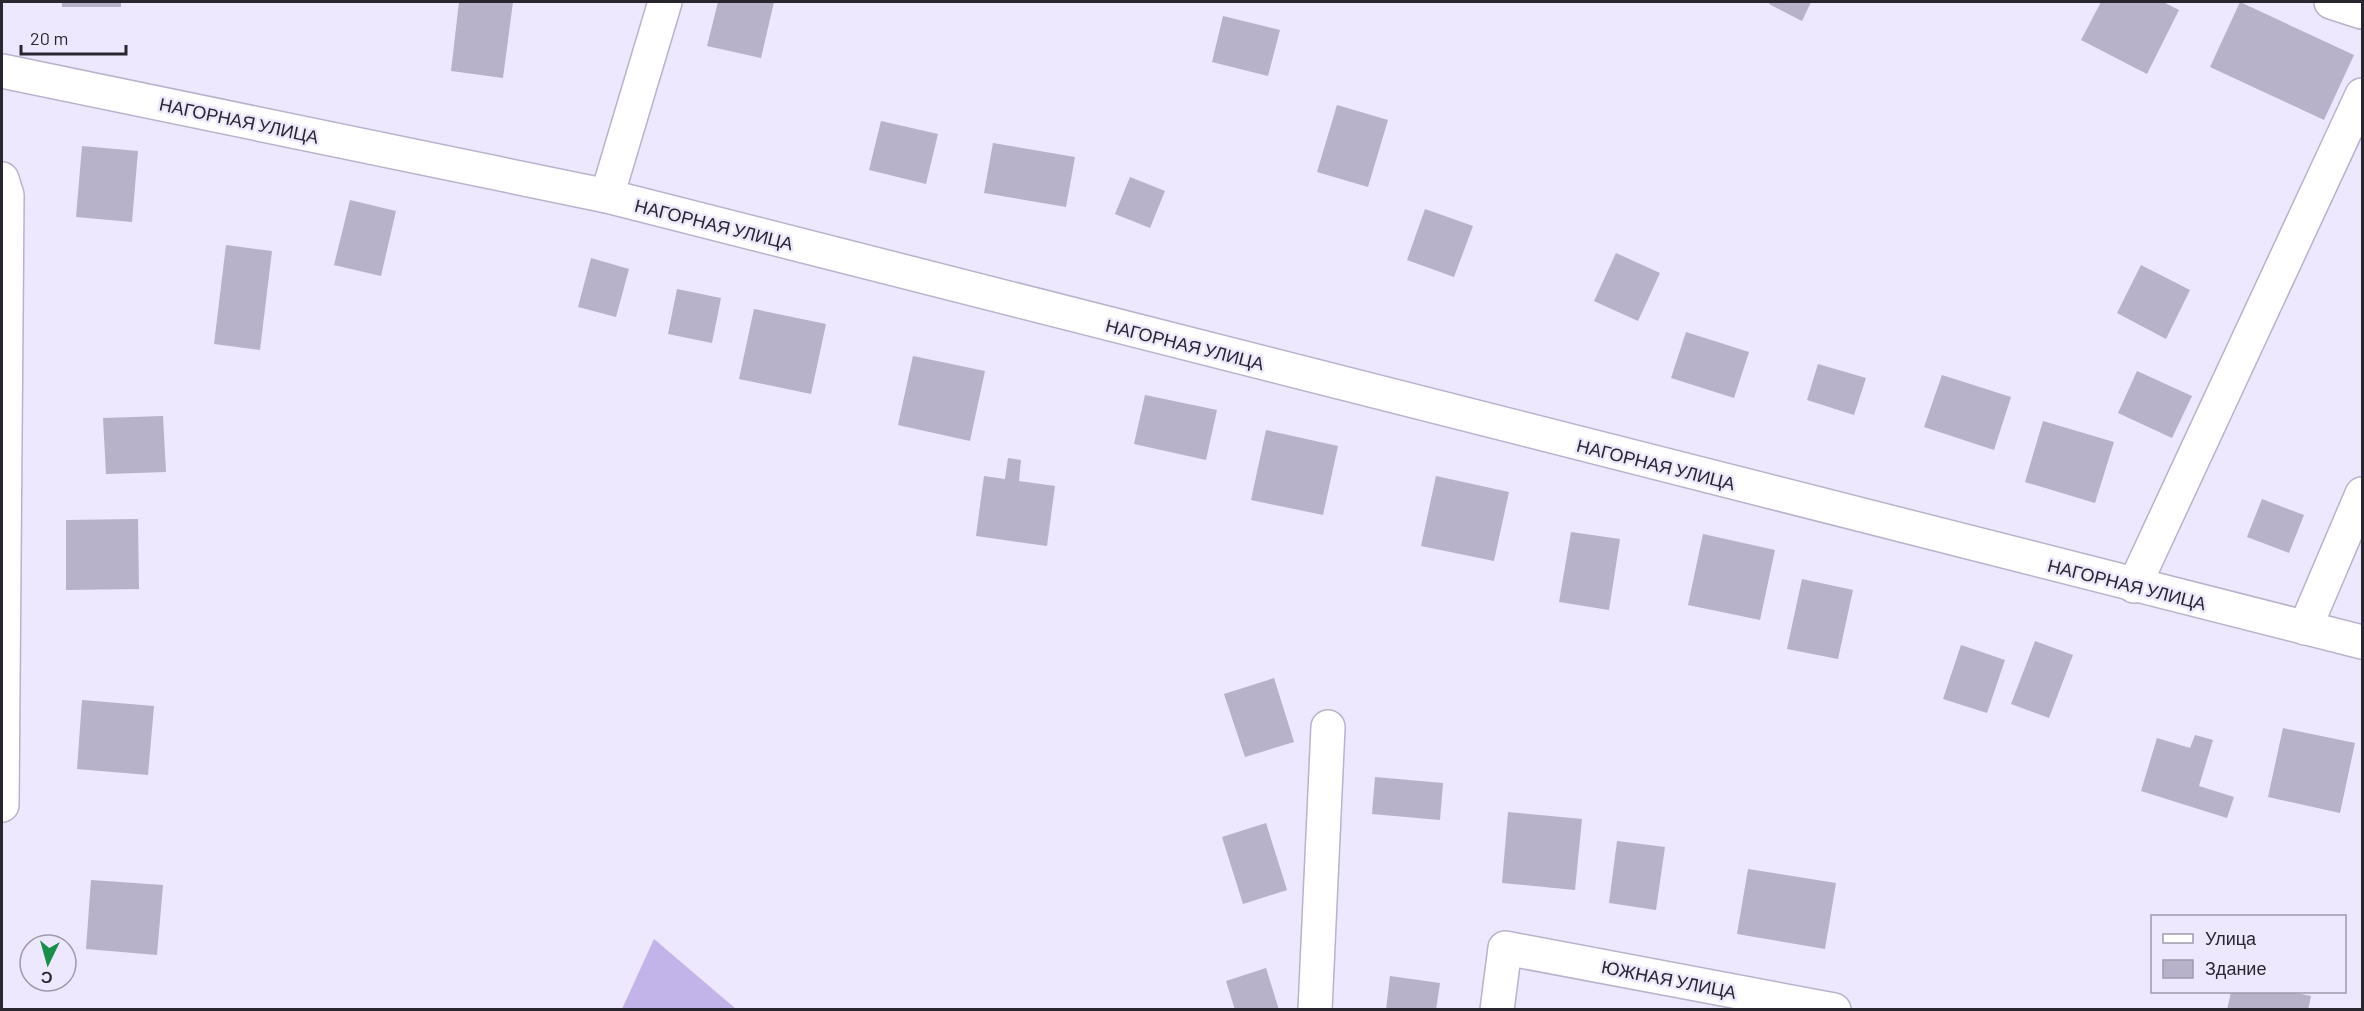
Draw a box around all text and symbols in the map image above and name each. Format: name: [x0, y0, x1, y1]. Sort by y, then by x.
scale bar: [21, 18, 126, 56]
text: 20 m: [30, 27, 68, 49]
street label: НАГОРНАЯ УЛИЦА: [157, 92, 321, 148]
street label: НАГОРНАЯ УЛИЦА: [633, 194, 795, 254]
street label: НАГОРНАЯ УЛИЦА: [1104, 314, 1266, 374]
street label: НАГОРНАЯ УЛИЦА: [1575, 434, 1737, 494]
street label: НАГОРНАЯ УЛИЦА: [2046, 554, 2208, 614]
legend: [2151, 915, 2346, 993]
text: Улица: [2205, 927, 2257, 949]
north arrow: [18, 933, 78, 993]
street label: ЮЖНАЯ УЛИЦА: [1600, 955, 1738, 1003]
text: Здание: [2205, 957, 2266, 979]
text: С: [40, 968, 53, 988]

